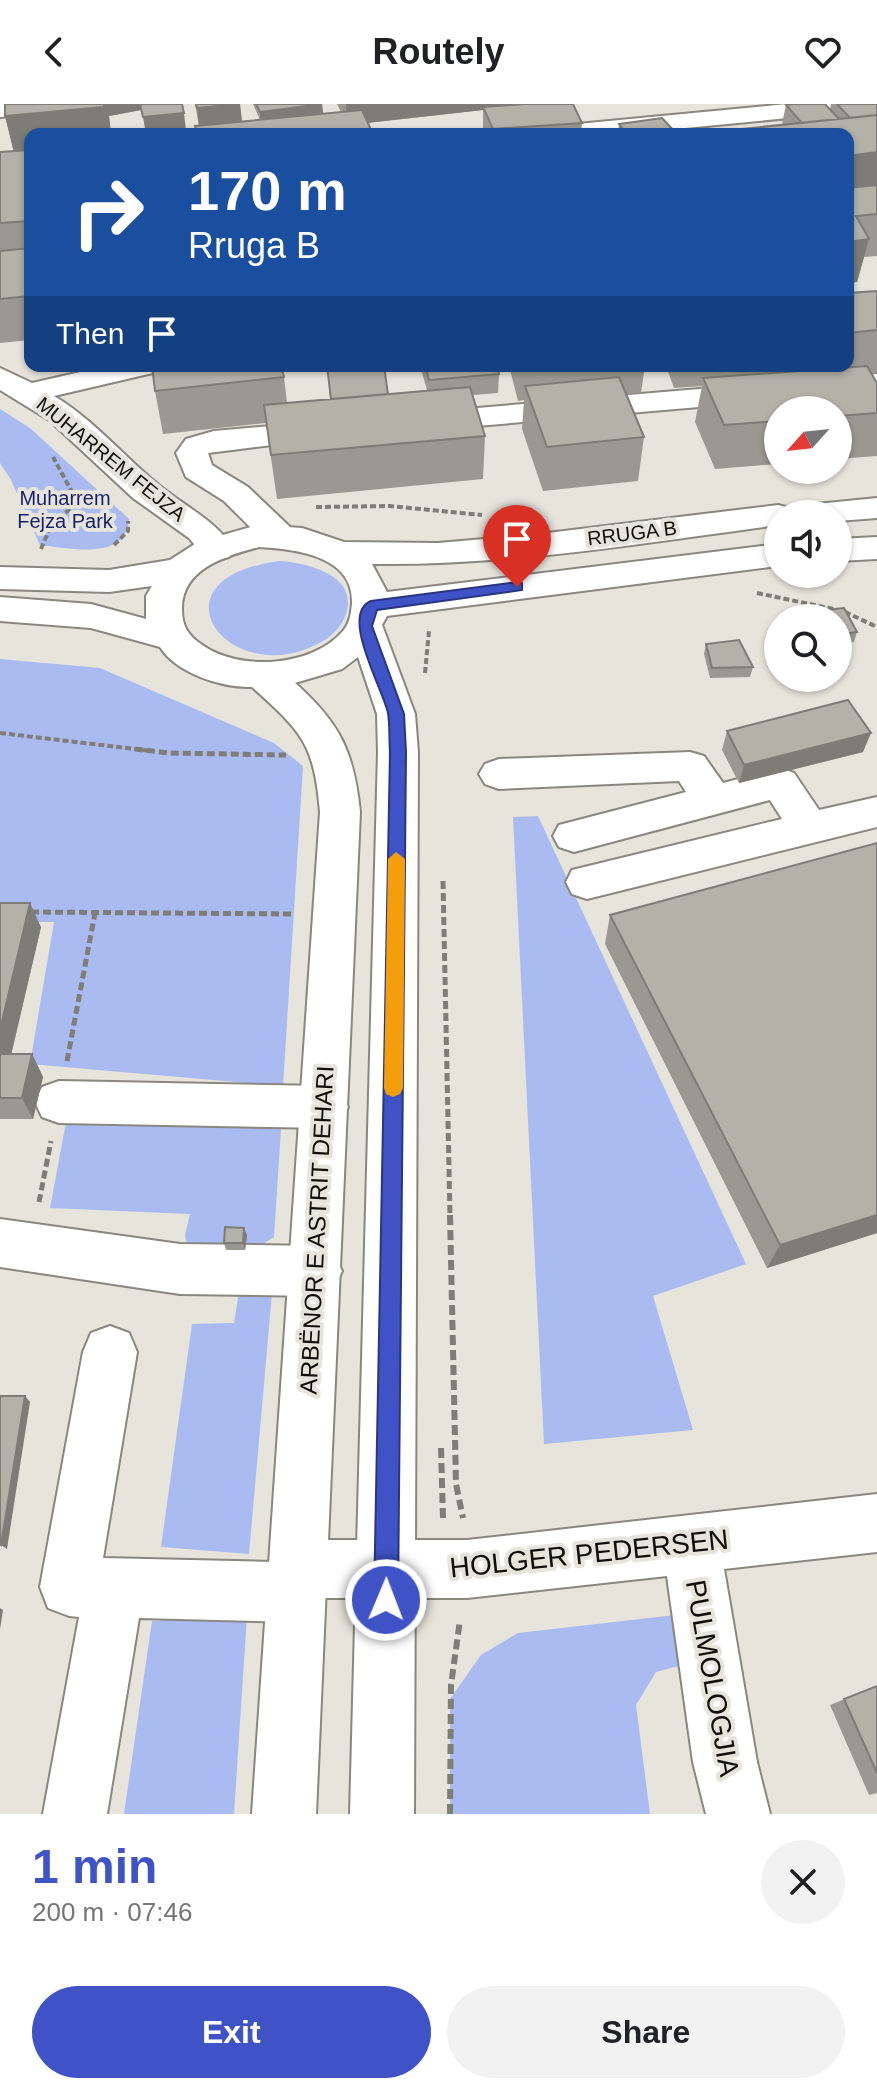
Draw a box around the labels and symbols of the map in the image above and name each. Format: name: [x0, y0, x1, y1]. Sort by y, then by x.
street label: MUHARREM FEJZA: [32, 392, 190, 526]
north arrow: [764, 396, 852, 484]
park label: Muharrem Fejza Park: [17, 487, 114, 532]
pin: [483, 505, 551, 587]
street label: RRUGA B: [586, 517, 678, 549]
street label: ARBËNOR E ASTRIT DEHARI: [294, 1065, 339, 1395]
street label: HOLGER PEDERSEN: [448, 1523, 730, 1584]
position arrow: [344, 1558, 428, 1642]
street label: PULMOLOGJIA: [680, 1577, 745, 1779]

